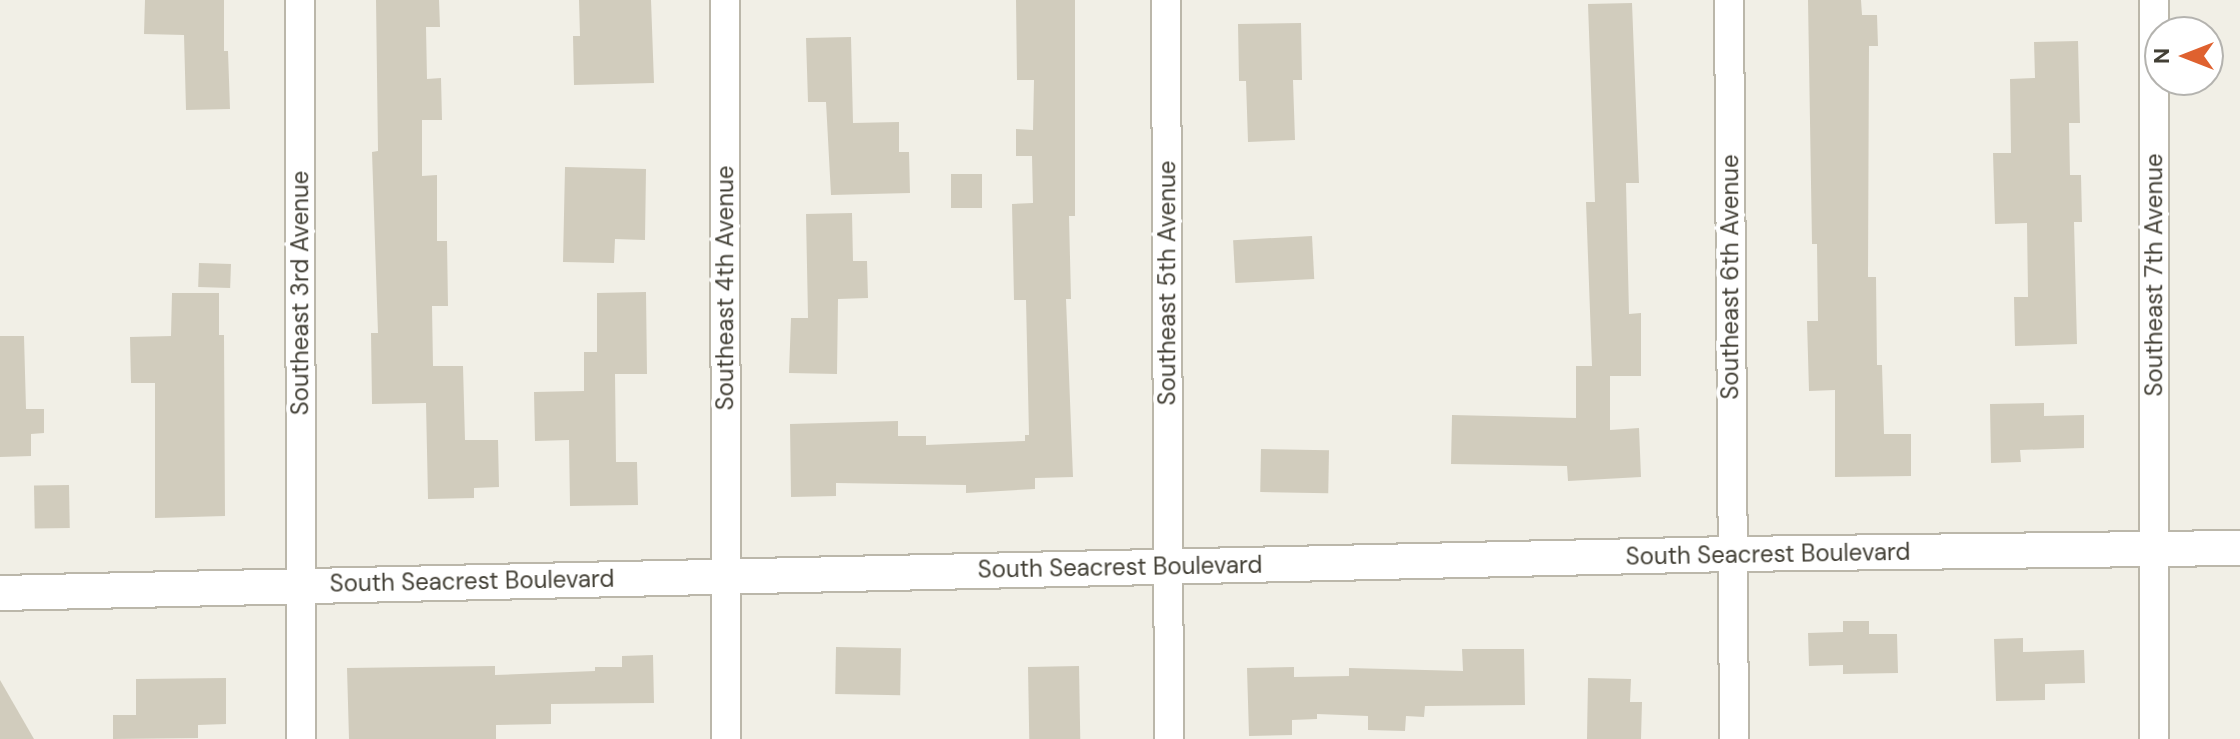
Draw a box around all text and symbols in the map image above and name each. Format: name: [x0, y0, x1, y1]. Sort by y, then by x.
north arrow: [2144, 16, 2224, 96]
text: N: [2147, 48, 2176, 64]
street label: Southeast 7th Avenue: [2140, 153, 2168, 397]
street label: Southeast 6th Avenue: [1716, 154, 1744, 400]
street label: Southeast 5th Avenue: [1153, 161, 1181, 405]
street label: Southeast 4th Avenue: [711, 166, 739, 410]
street label: Southeast 3rd Avenue: [286, 171, 314, 415]
street label: South Seacrest Boulevard: [1625, 537, 1911, 571]
street label: South Seacrest Boulevard: [977, 550, 1263, 584]
street label: South Seacrest Boulevard: [329, 564, 615, 598]

